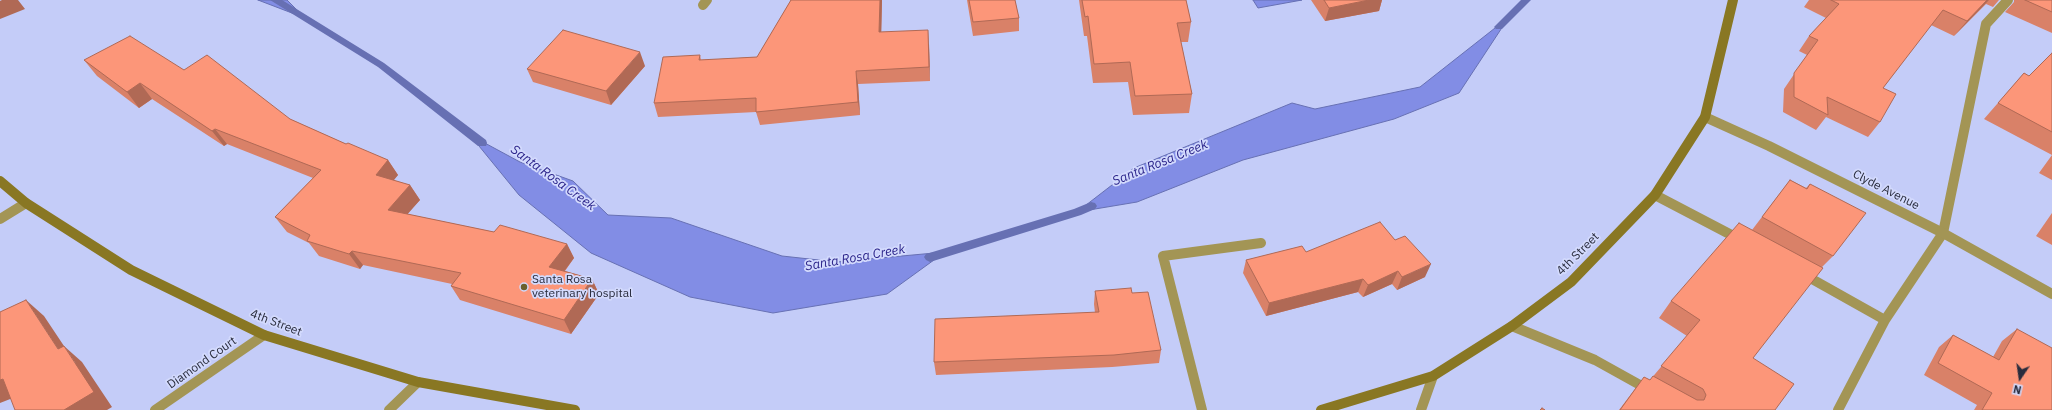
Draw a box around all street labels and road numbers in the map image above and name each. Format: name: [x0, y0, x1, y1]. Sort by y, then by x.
street label: Clyde Avenue: [1850, 167, 1922, 213]
street label: 4th Street: [1554, 230, 1602, 278]
street label: 4th Street: [248, 307, 304, 339]
street label: Diamond Court: [165, 334, 239, 392]

